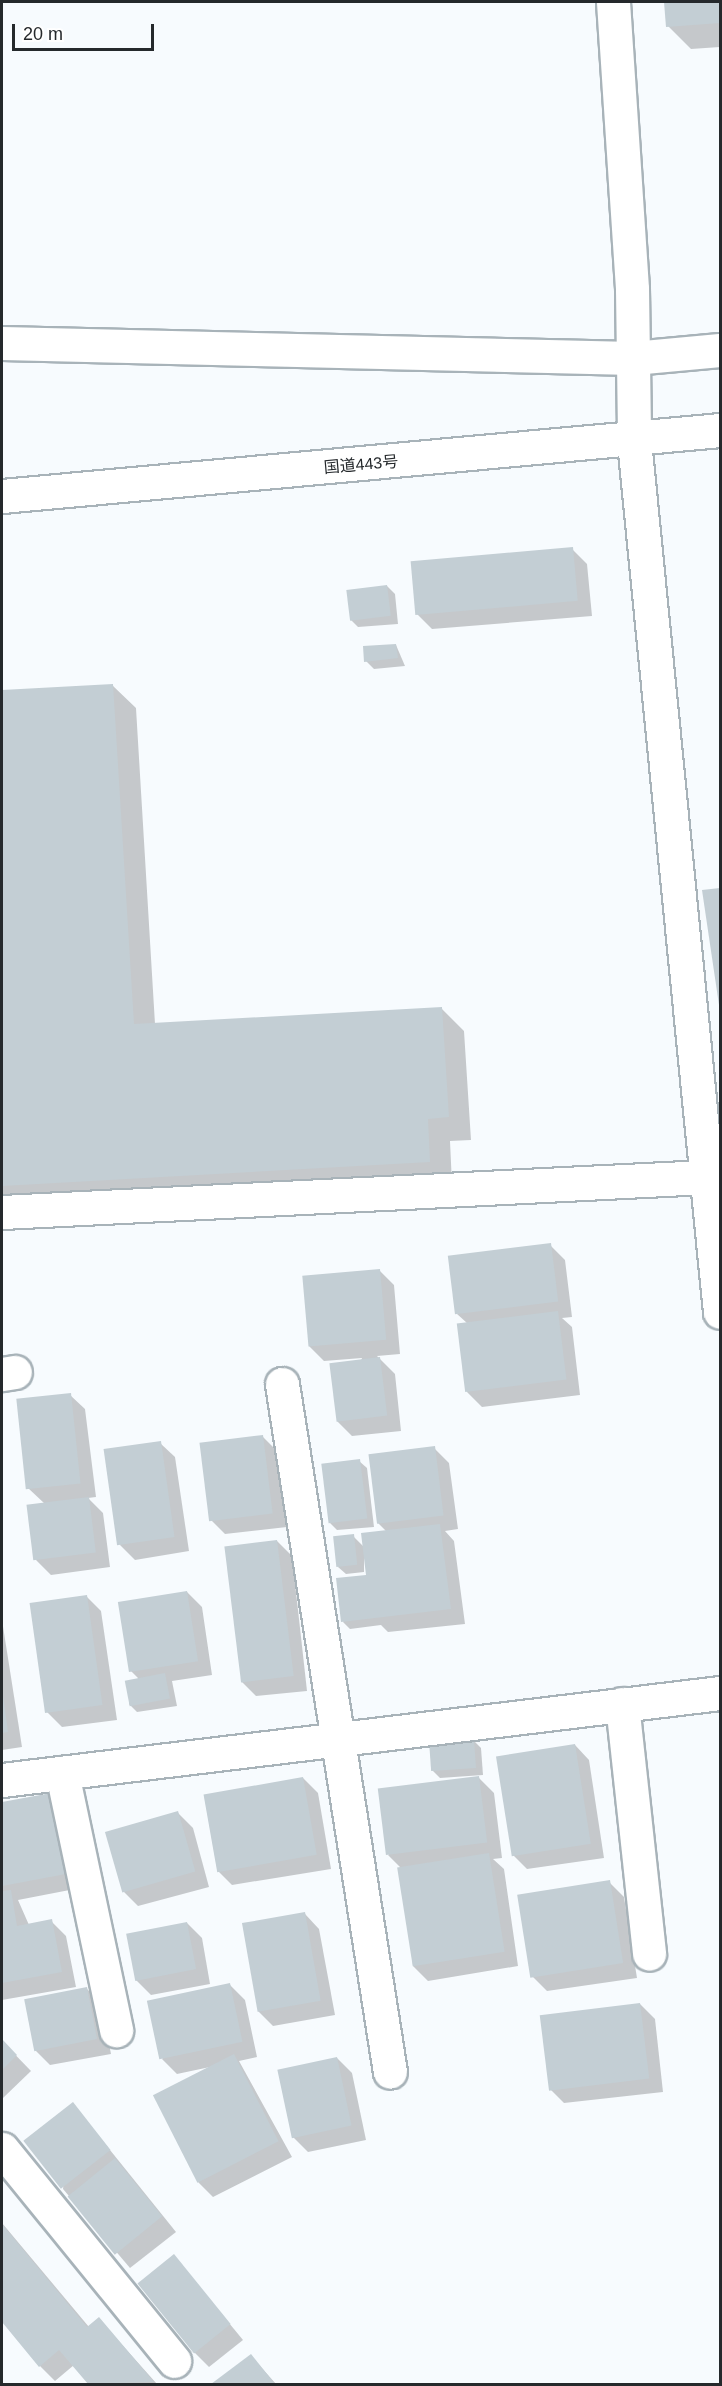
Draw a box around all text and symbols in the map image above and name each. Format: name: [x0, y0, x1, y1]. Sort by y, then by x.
scale bar: [15, 12, 158, 50]
text: 20 m: [23, 24, 63, 44]
street label: 国道443号: [323, 452, 399, 478]

